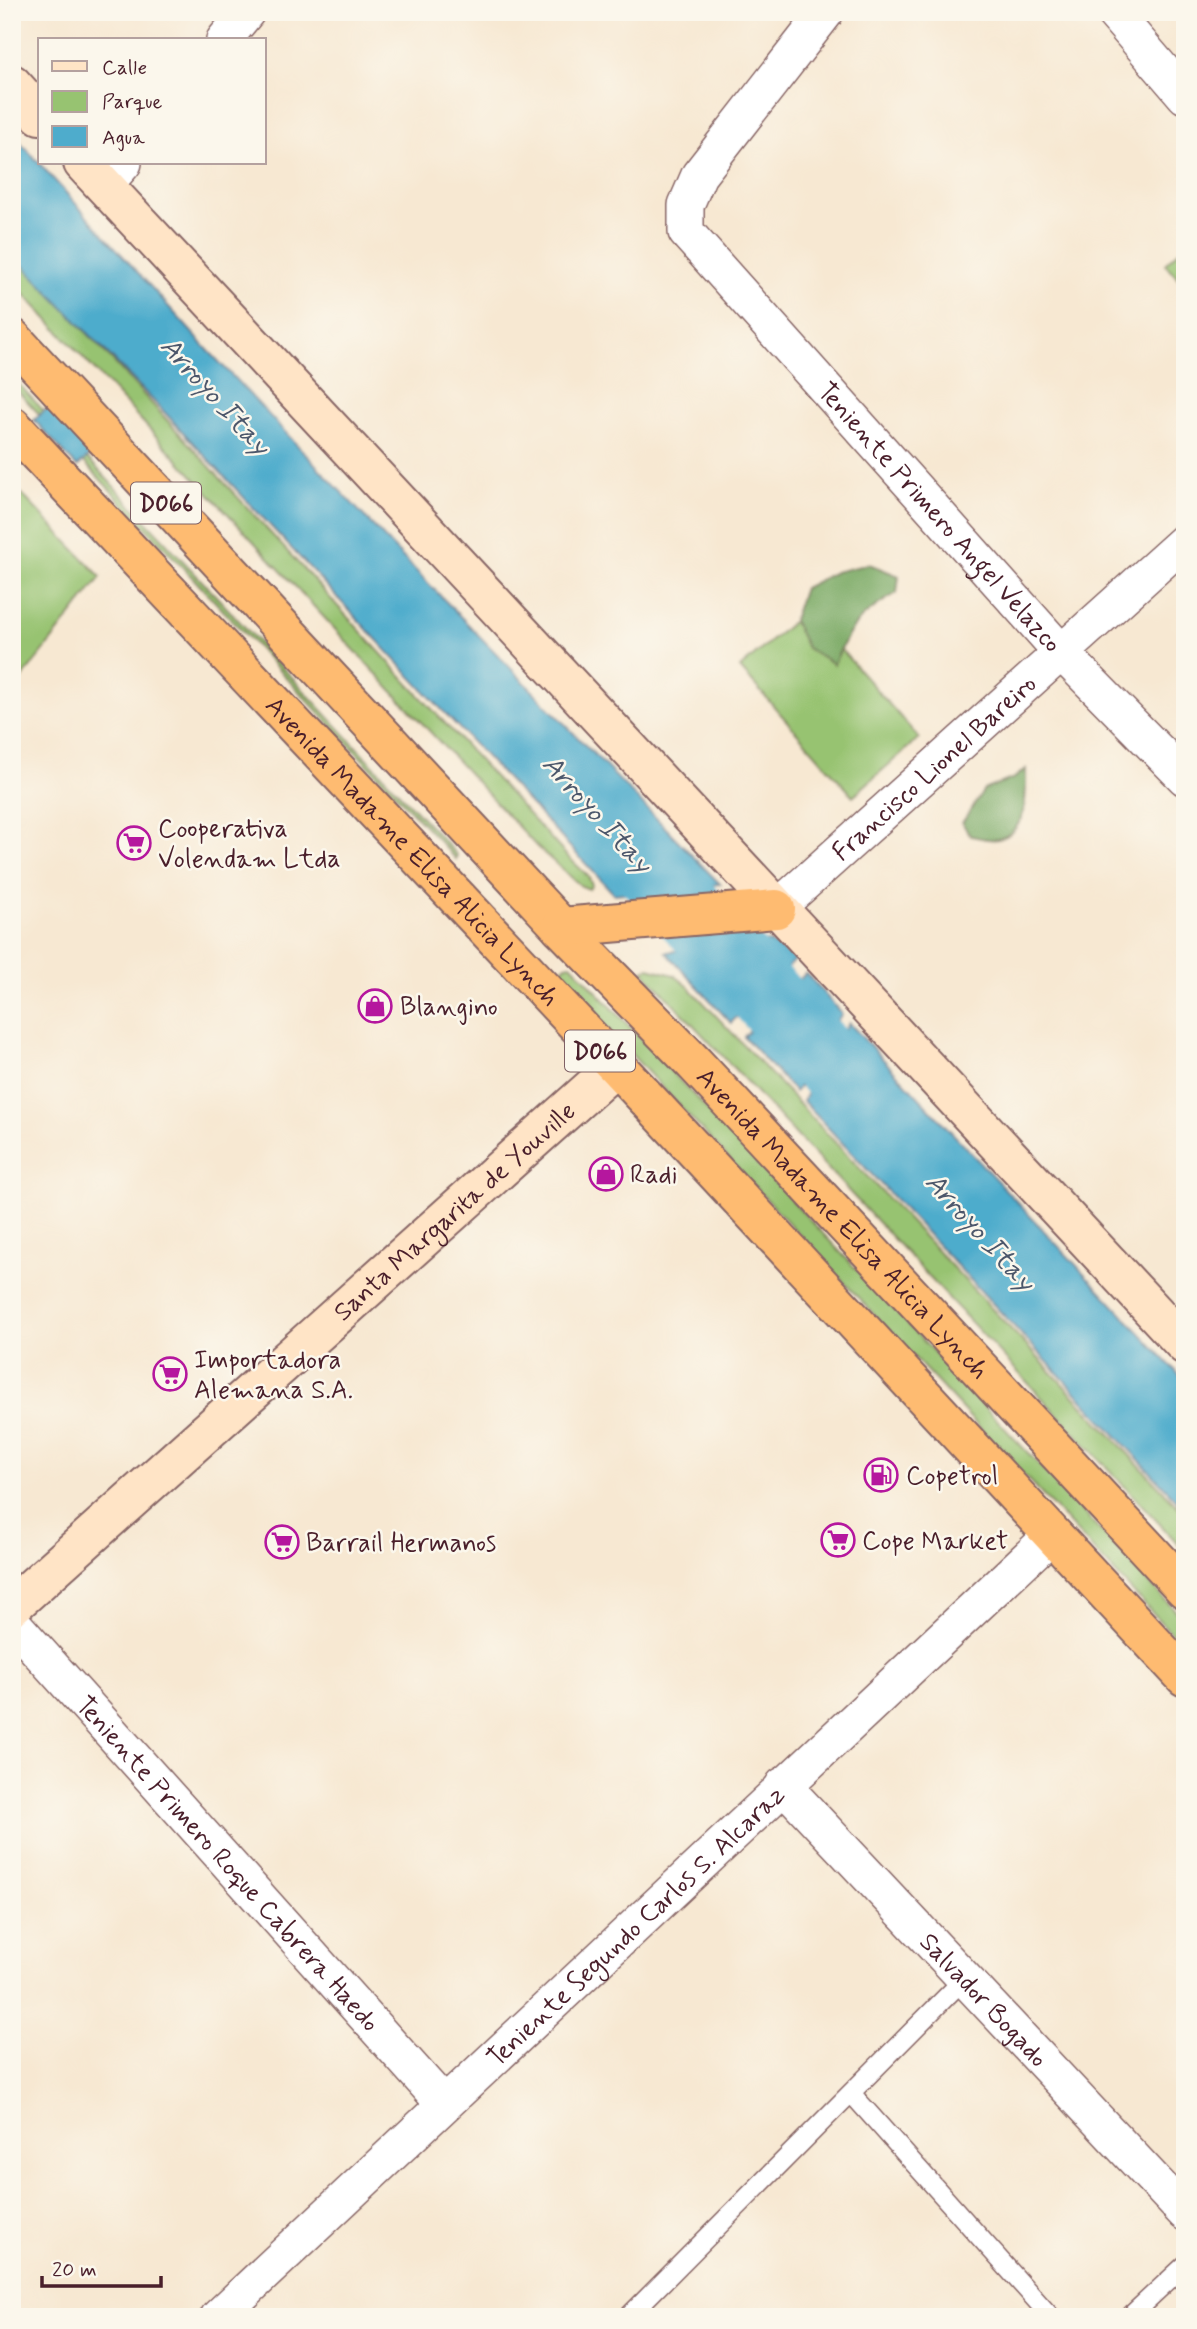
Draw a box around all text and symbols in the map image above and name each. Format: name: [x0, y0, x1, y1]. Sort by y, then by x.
legend: [38, 38, 266, 164]
text: Calle: [102, 54, 147, 82]
text: Parque: [102, 88, 163, 116]
text: Agua: [102, 124, 145, 152]
water label: Arroyo Itay: [151, 329, 278, 465]
street label: Teniente Primero Angel Velazco: [809, 376, 1068, 660]
road number: D066: [131, 482, 201, 524]
street label: Francisco Lionel Bareiro: [826, 668, 1044, 869]
street label: Avenida Madame Elisa Alicia Lynch: [257, 690, 566, 1014]
water label: Arroyo Itay: [533, 747, 660, 883]
place label: Cooperativa Volendam Ltda: [158, 813, 341, 877]
supermarket icon: Cooperativa Volendam Ltda: [115, 824, 153, 862]
shop icon: Blangino: [356, 987, 394, 1025]
place label: Blangino: [400, 991, 498, 1025]
road number: D066: [565, 1030, 635, 1072]
street label: Avenida Madame Elisa Alicia Lynch: [688, 1061, 995, 1387]
street label: Santa Margarita de Youville: [327, 1095, 584, 1330]
shop icon: Radi: [587, 1155, 625, 1193]
place label: Radi: [630, 1159, 678, 1193]
water label: Arroyo Itay: [916, 1165, 1043, 1301]
place label: Importadora Alemana S.A.: [194, 1344, 353, 1408]
supermarket icon: Importadora Alemana S.A.: [151, 1355, 189, 1393]
fuel station icon: Copetrol: [862, 1456, 900, 1494]
place label: Copetrol: [906, 1460, 998, 1494]
supermarket icon: Cope Market: [819, 1521, 857, 1559]
supermarket icon: Barrail Hermanos: [263, 1523, 301, 1561]
place label: Cope Market: [862, 1525, 1008, 1559]
place label: Barrail Hermanos: [306, 1527, 496, 1561]
street label: Teniente Primero Roque Cabrera Haedo: [67, 1689, 386, 2040]
street label: Teniente Segundo Carlos S. Alcaraz: [480, 1779, 793, 2075]
street label: Salvador Bogado: [911, 1926, 1054, 2075]
scale bar: [42, 2245, 161, 2289]
text: 20 m: [52, 2256, 97, 2284]

